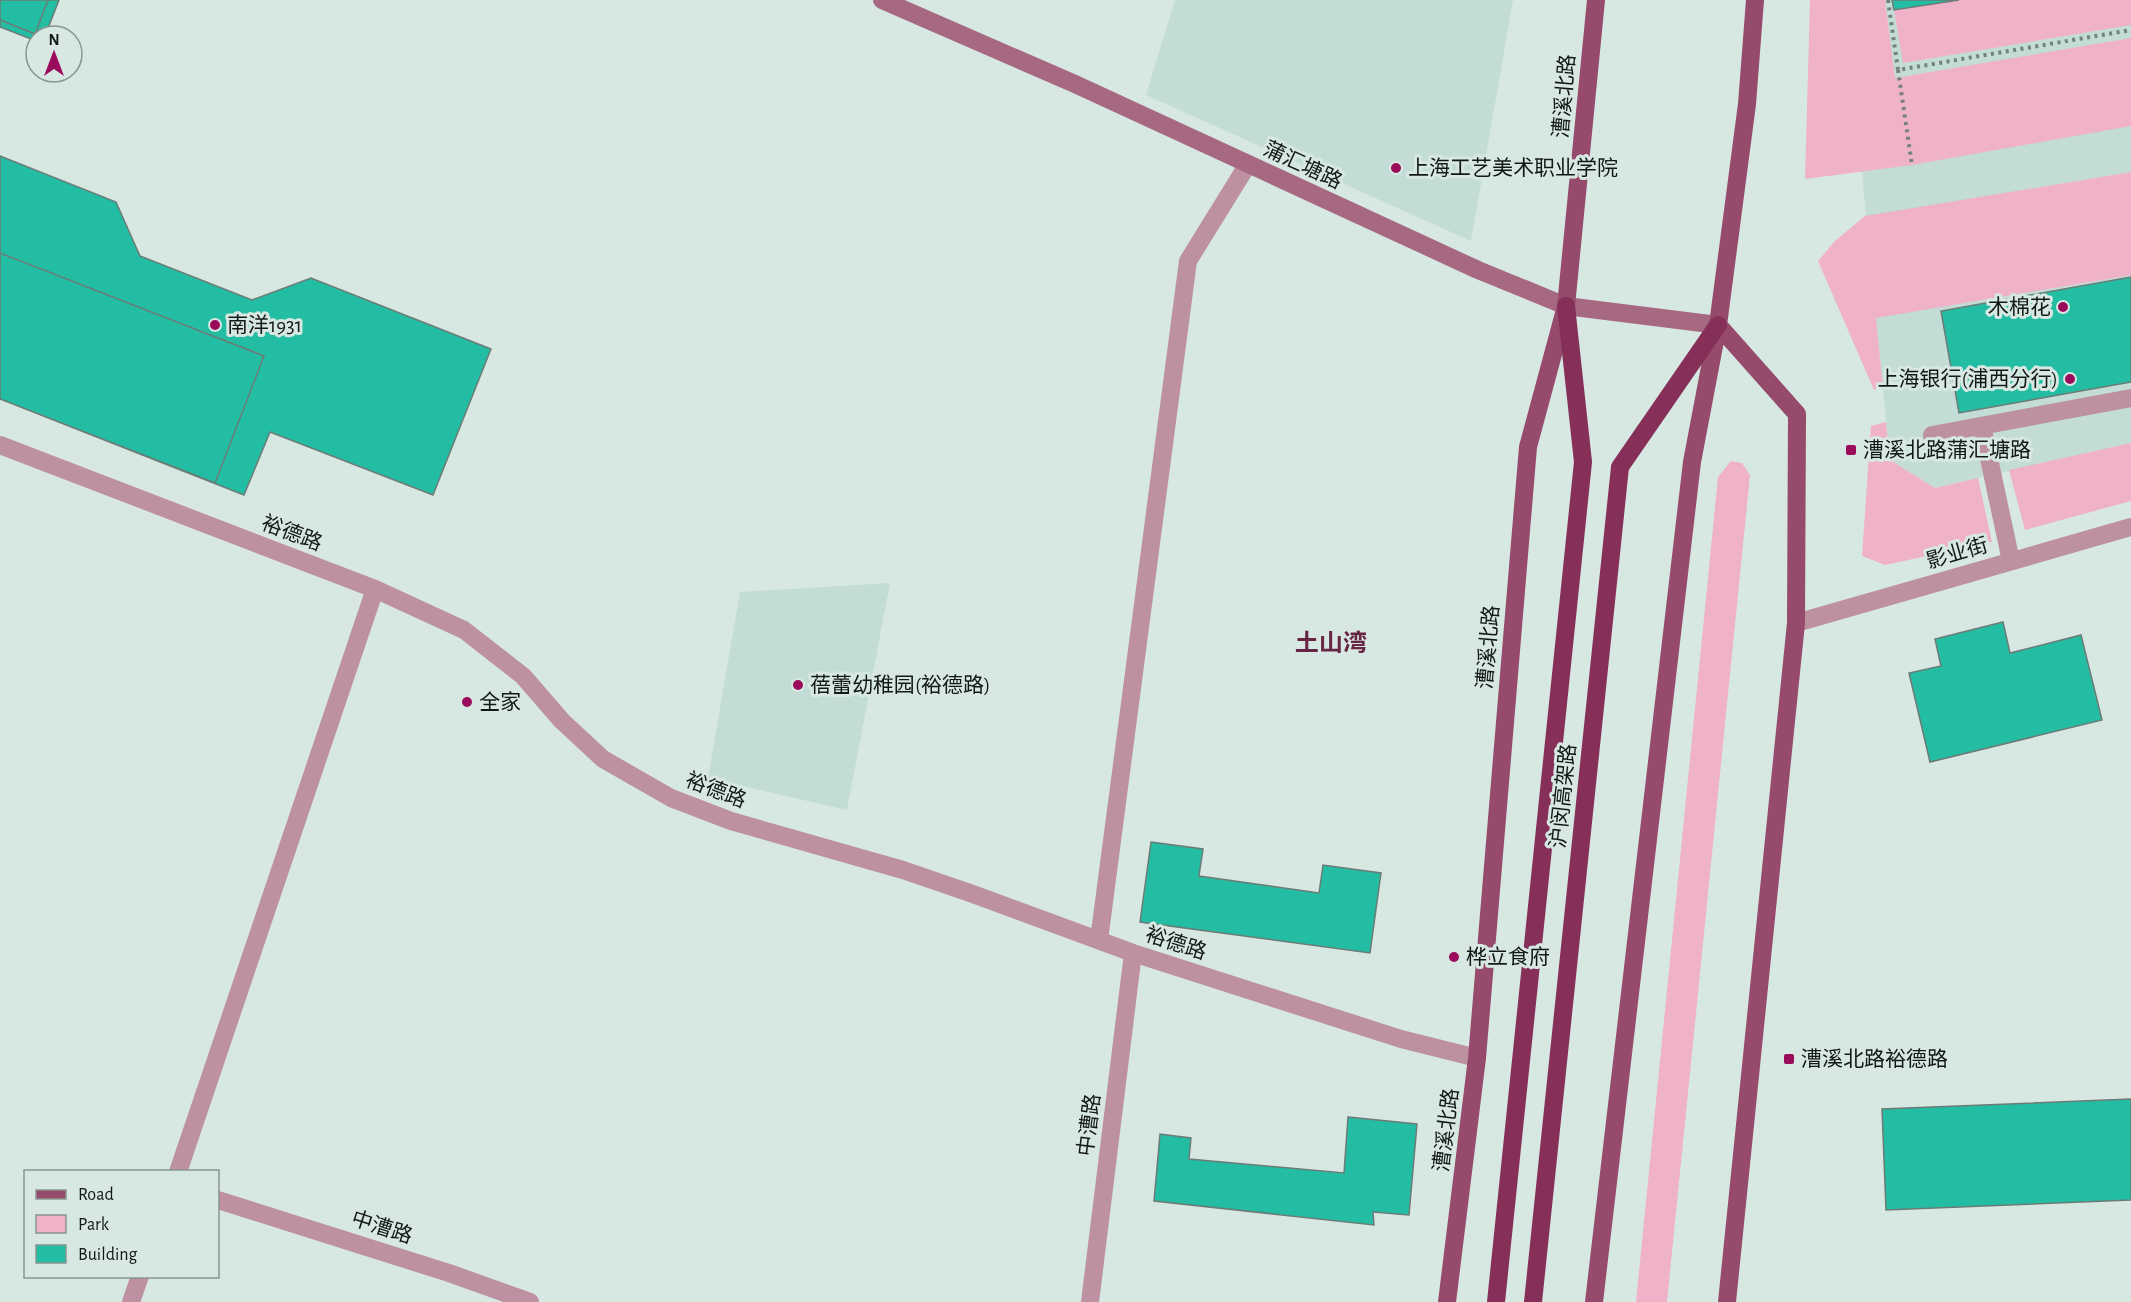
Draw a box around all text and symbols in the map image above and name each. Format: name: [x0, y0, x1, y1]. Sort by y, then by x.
north arrow: [24, 24, 84, 84]
text: N: [48, 32, 60, 48]
street label: 漕溪北路: [1549, 53, 1579, 139]
street label: 蒲汇塘路: [1260, 137, 1346, 193]
place label: 上海工艺美术职业学院: [1408, 157, 1618, 179]
marker: 上海工艺美术职业学院: [1389, 161, 1403, 175]
place label: 木棉花: [1988, 296, 2051, 318]
marker: 木棉花: [2056, 300, 2070, 314]
place label: 南洋1931: [227, 314, 302, 336]
marker: 南洋1931: [208, 318, 222, 332]
place label: 上海银行(浦西分行): [1878, 368, 2058, 390]
marker: 上海银行(浦西分行): [2063, 372, 2077, 386]
place label: 漕溪北路蒲汇塘路: [1863, 439, 2031, 461]
marker: 漕溪北路蒲汇塘路: [1844, 443, 1858, 457]
street label: 裕德路: [259, 511, 325, 555]
street label: 影业街: [1924, 534, 1990, 572]
street label: 漕溪北路: [1473, 604, 1503, 690]
district label: 土山湾: [1295, 630, 1367, 656]
place label: 蓓蕾幼稚园(裕德路): [810, 674, 990, 696]
marker: 蓓蕾幼稚园(裕德路): [791, 678, 805, 692]
place label: 全家: [479, 691, 521, 713]
marker: 全家: [460, 695, 474, 709]
street label: 沪闵高架路: [1547, 743, 1579, 849]
street label: 裕德路: [683, 768, 749, 812]
street label: 裕德路: [1143, 923, 1209, 963]
place label: 桦立食府: [1466, 946, 1550, 968]
marker: 桦立食府: [1447, 950, 1461, 964]
place label: 漕溪北路裕德路: [1801, 1048, 1948, 1070]
marker: 漕溪北路裕德路: [1782, 1052, 1796, 1066]
street label: 漕溪北路: [1430, 1087, 1462, 1173]
street label: 中漕路: [1074, 1092, 1104, 1158]
legend: [24, 1170, 219, 1278]
text: Road: [78, 1186, 114, 1204]
street label: 中漕路: [349, 1207, 415, 1247]
text: Park: [78, 1216, 110, 1234]
text: Building: [78, 1246, 138, 1264]

